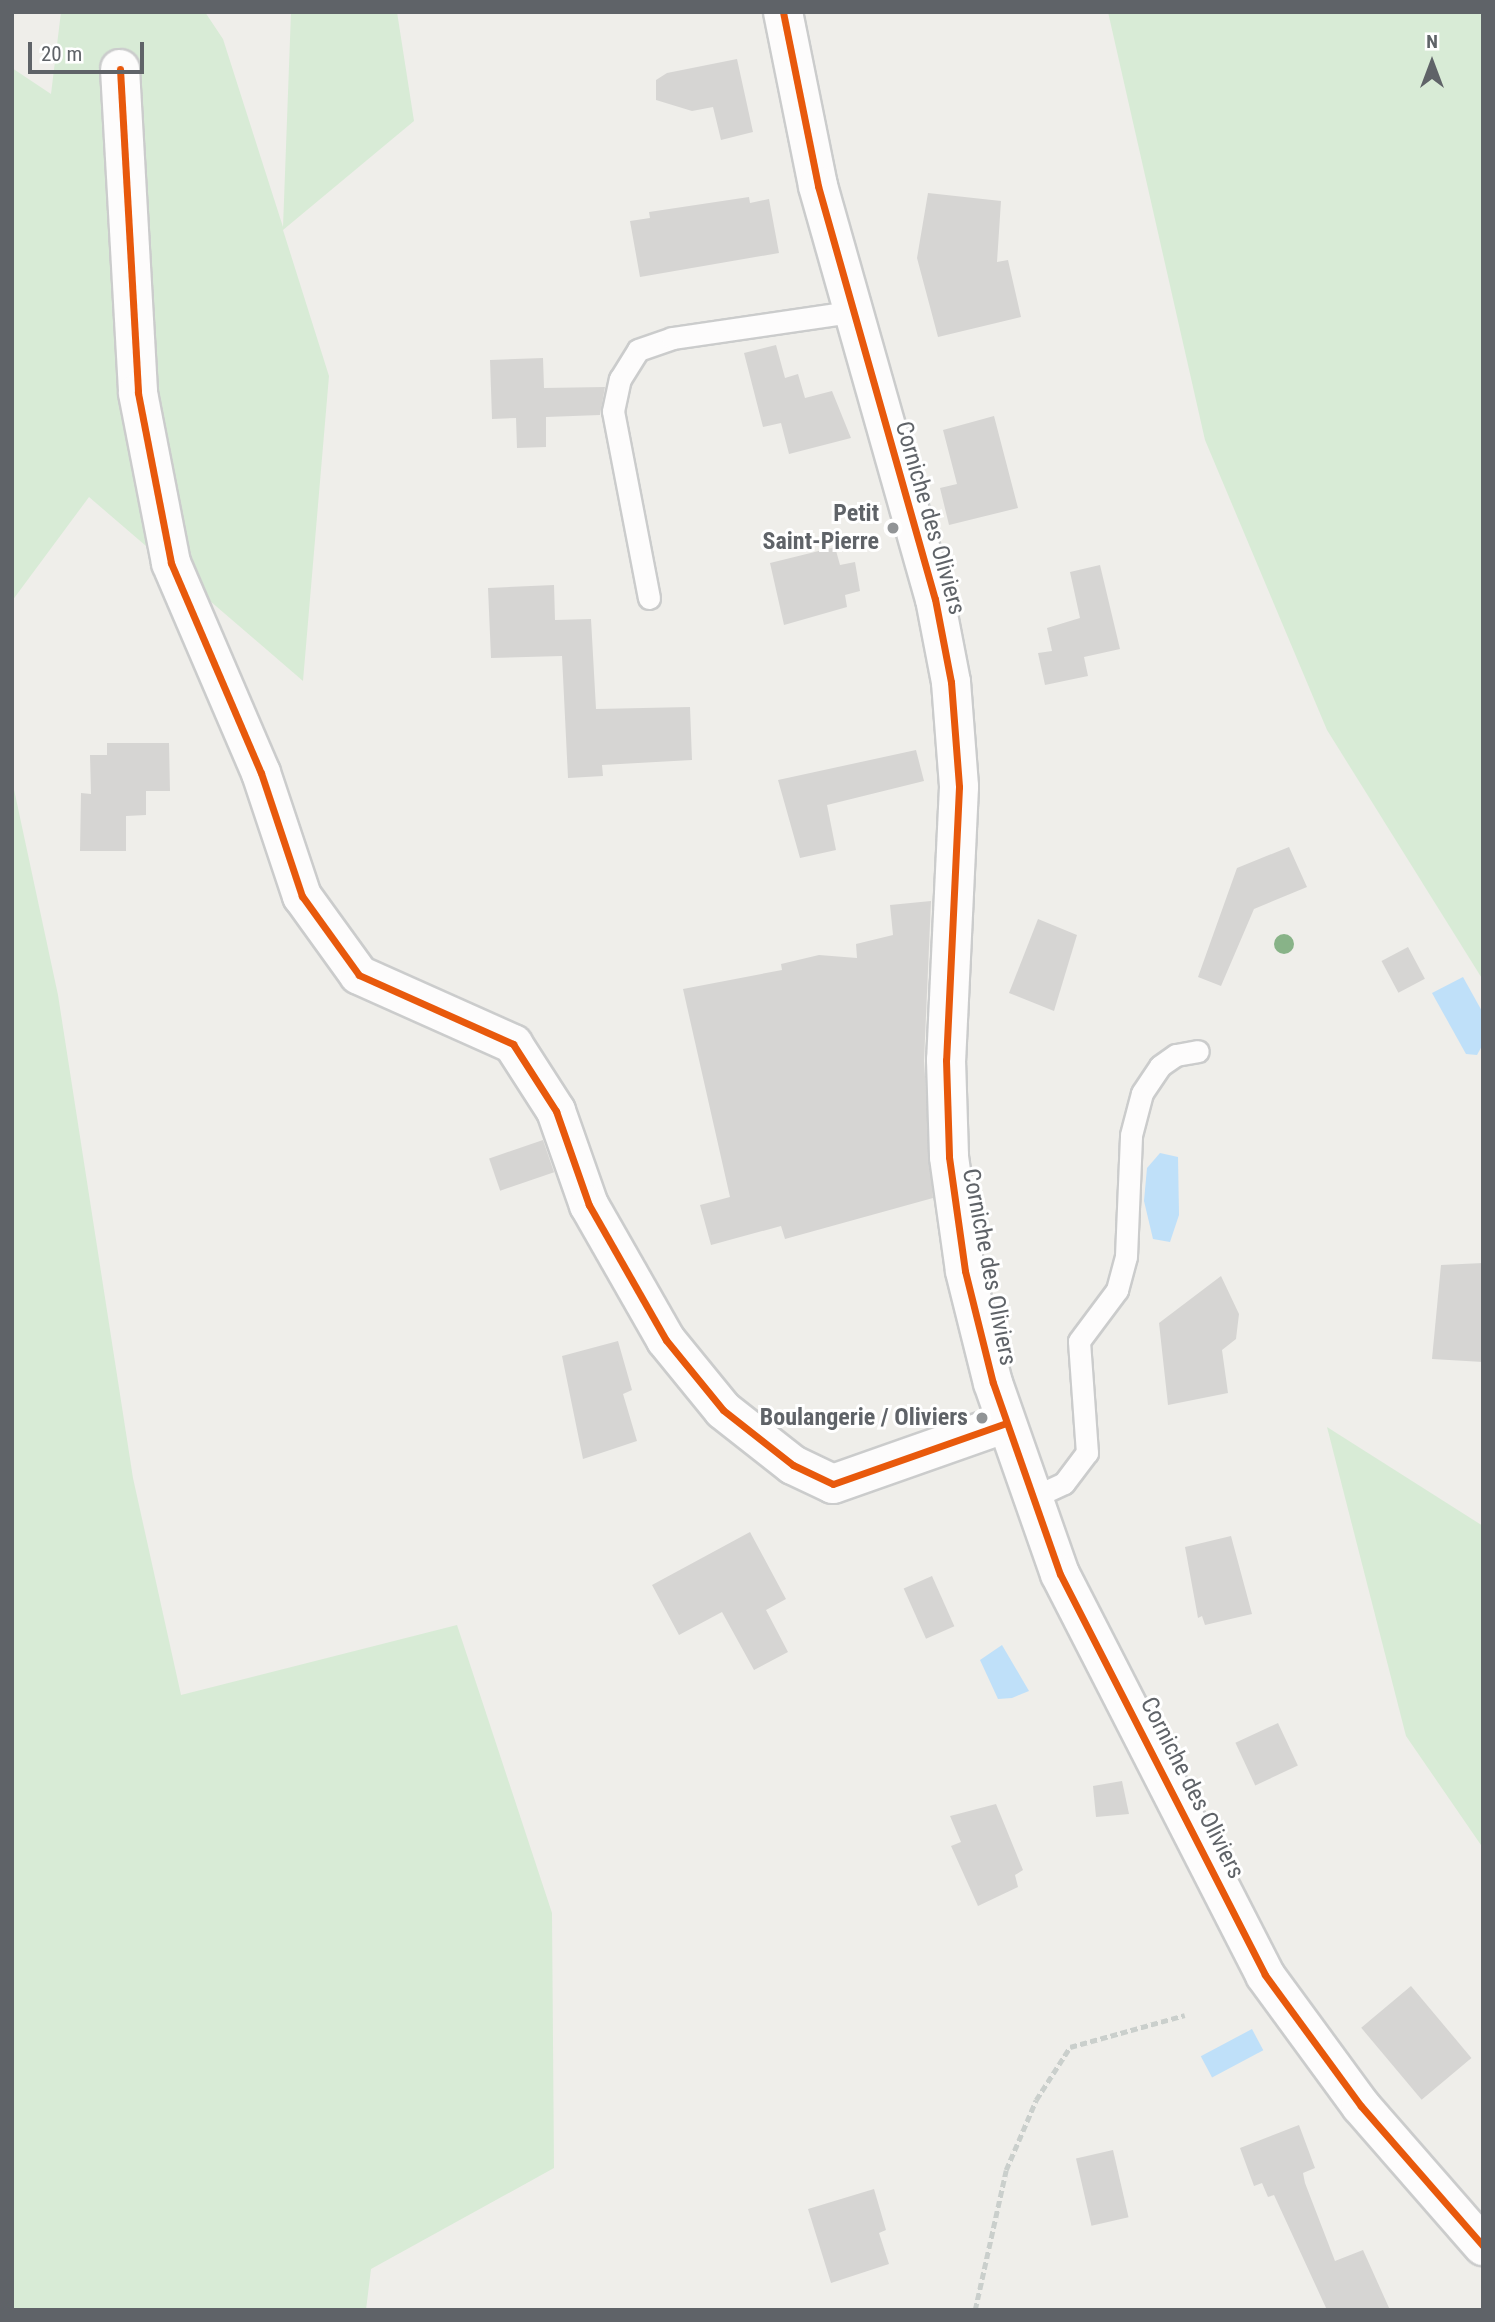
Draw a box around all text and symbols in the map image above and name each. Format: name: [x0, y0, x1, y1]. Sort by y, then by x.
scale bar: [32, 28, 147, 72]
north arrow: [1397, 28, 1467, 98]
text: N: [1426, 30, 1438, 53]
text: 20 m: [41, 42, 82, 66]
street label: Corniche des Oliviers: [889, 418, 971, 618]
place label: Petit Saint-Pierre: [763, 500, 879, 556]
marker: Petit Saint-Pierre: [885, 520, 901, 536]
street label: Corniche des Oliviers: [956, 1166, 1022, 1368]
place label: Boulangerie / Oliviers: [760, 1404, 968, 1432]
marker: Boulangerie / Oliviers: [974, 1410, 990, 1426]
street label: Corniche des Oliviers: [1134, 1692, 1250, 1884]

